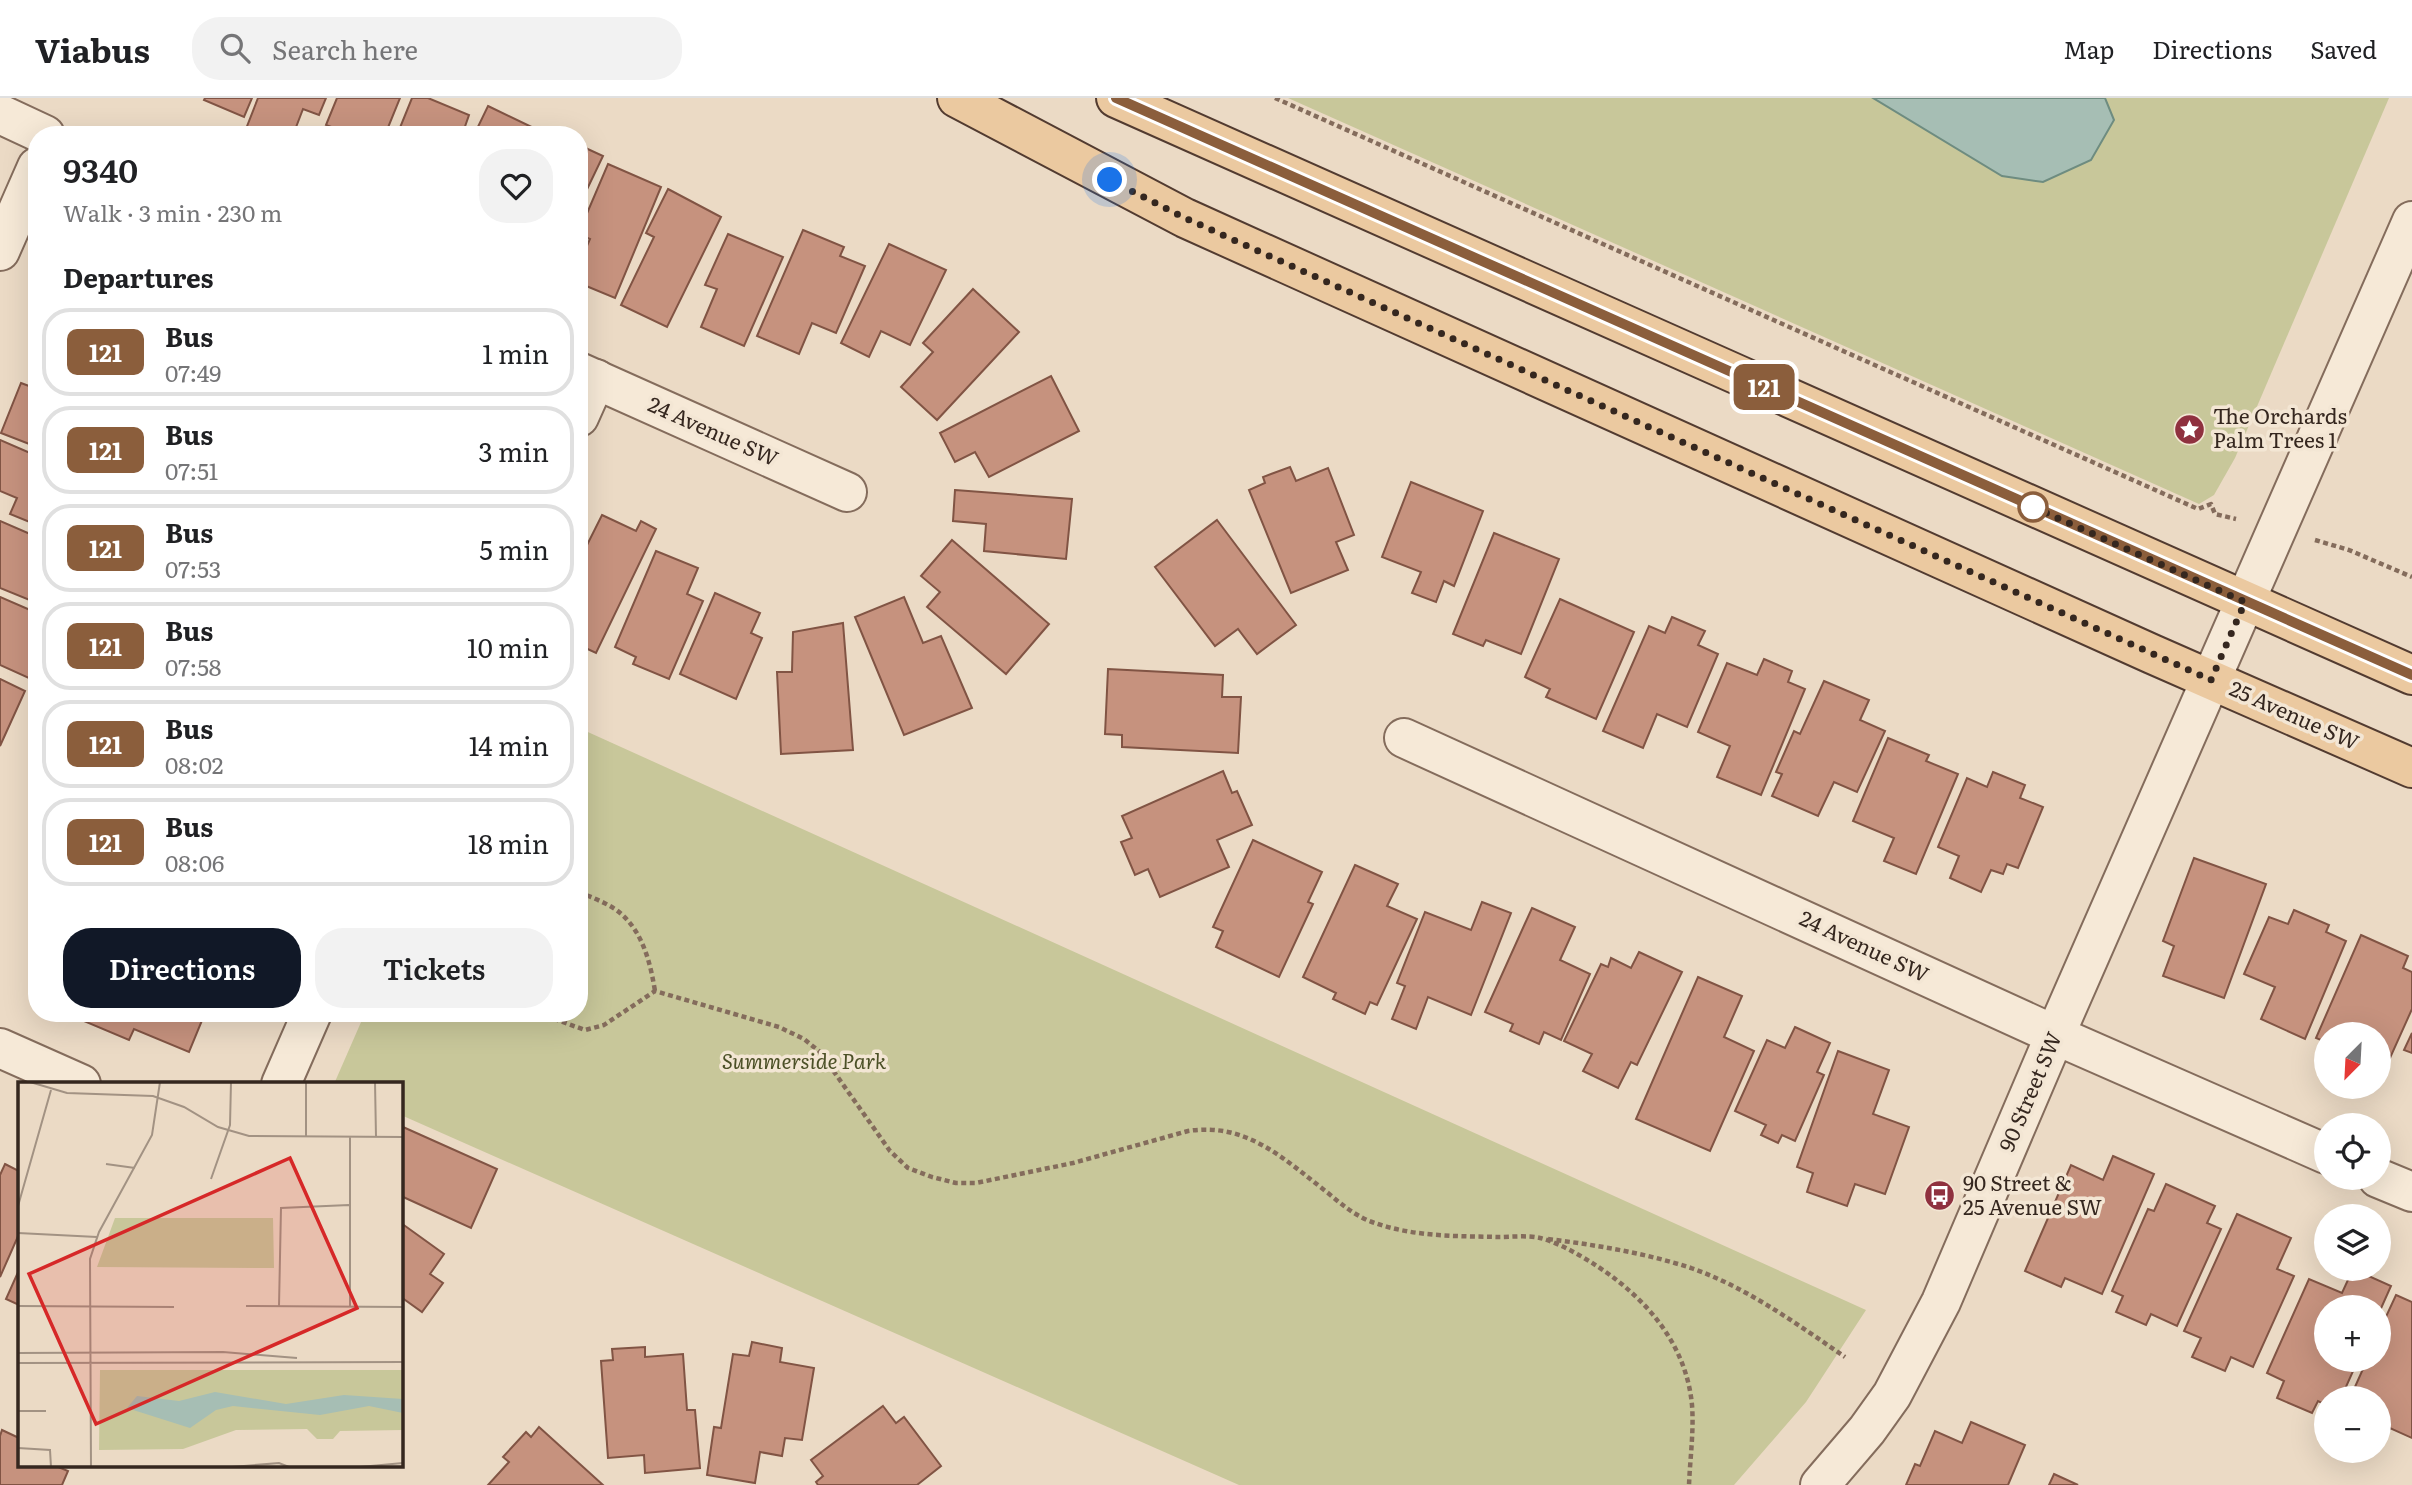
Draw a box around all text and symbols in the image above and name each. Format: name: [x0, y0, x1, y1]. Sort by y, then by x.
search box: [192, 17, 682, 80]
text: Viabus: [35, 24, 150, 73]
icon: search: [216, 29, 254, 67]
text: Search here: [272, 29, 418, 68]
text: Map: [2063, 31, 2114, 66]
text: Directions: [2152, 31, 2272, 66]
text: Saved: [2310, 31, 2377, 66]
text: 9340: [63, 144, 138, 193]
button: heart: [479, 149, 553, 223]
your location: [1092, 162, 1127, 197]
text: Walk · 3 min · 230 m: [63, 195, 282, 229]
text: Departures: [63, 257, 214, 296]
text: Bus: [165, 316, 213, 355]
text: 1 min: [482, 333, 549, 372]
text: 121: [89, 334, 122, 369]
text: 07:49: [165, 355, 221, 389]
line badge: 121: [1724, 364, 1804, 410]
text: 121: [1748, 369, 1780, 404]
street label: 24 Avenue SW: [644, 387, 784, 472]
place label: The Orchards Palm Trees 1: [2213, 399, 2347, 454]
place icon: The Orchards Palm Trees 1: [2173, 412, 2207, 446]
text: Bus: [165, 414, 213, 453]
text: 3 min: [479, 431, 549, 470]
text: 121: [89, 432, 122, 467]
text: 07:51: [165, 453, 218, 487]
unlabelled marker: [2018, 492, 2048, 522]
text: Bus: [165, 512, 213, 551]
text: 5 min: [480, 529, 549, 568]
text: 121: [89, 530, 122, 565]
text: 07:53: [165, 551, 221, 585]
text: Bus: [165, 610, 213, 649]
text: 10 min: [467, 627, 549, 666]
text: 121: [89, 628, 122, 663]
text: 07:58: [165, 649, 222, 683]
street label: 25 Avenue SW: [2225, 671, 2365, 756]
text: Bus: [165, 708, 213, 747]
text: 14 min: [469, 725, 549, 764]
text: 121: [89, 726, 122, 761]
text: 08:02: [165, 747, 223, 781]
text: Bus: [165, 806, 213, 845]
text: 18 min: [468, 823, 549, 862]
text: 121: [89, 824, 122, 859]
text: 08:06: [165, 845, 224, 879]
street label: 24 Avenue SW: [1795, 901, 1935, 988]
button: Directions: [63, 928, 301, 1008]
button: Tickets: [315, 928, 553, 1008]
north arrow: [2314, 1022, 2390, 1099]
map controls: [2314, 1022, 2391, 1463]
street label: 90 Street SW: [1990, 1026, 2068, 1156]
park label: Summerside Park: [722, 1044, 887, 1075]
inset map: [18, 1082, 402, 1468]
button: locate: [2314, 1113, 2391, 1190]
place label: 90 Street & 25 Avenue SW: [1963, 1166, 2102, 1221]
bus stop icon: 90 Street & 25 Avenue SW: [1923, 1179, 1957, 1213]
button: layers: [2314, 1204, 2391, 1281]
button: +: [2314, 1295, 2391, 1372]
button: −: [2314, 1386, 2391, 1463]

